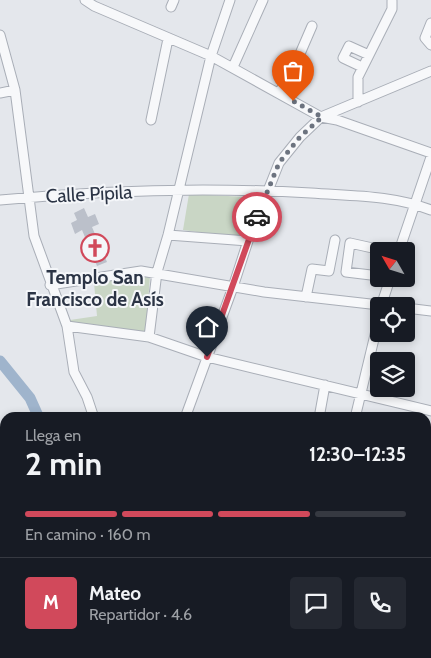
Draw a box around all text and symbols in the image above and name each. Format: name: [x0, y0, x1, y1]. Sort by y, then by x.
pin: [272, 50, 314, 101]
icon: bag: [279, 57, 307, 85]
street label: Calle Pípila: [45, 180, 133, 208]
courier: [232, 192, 282, 242]
icon: car: [243, 203, 271, 231]
church icon: Templo San Francisco de Asís: [80, 233, 110, 263]
north arrow: [370, 242, 415, 288]
map controls: [370, 242, 415, 397]
place label: Templo San Francisco de Asís: [26, 266, 164, 311]
button: locate: [370, 297, 415, 342]
pin: [186, 306, 228, 357]
icon: home: [193, 313, 221, 341]
button: layers: [370, 352, 415, 397]
text: Llega en: [25, 426, 81, 445]
text: 12:30–12:35: [309, 443, 406, 466]
text: 2 min: [25, 444, 102, 483]
text: En camino · 160 m: [25, 525, 151, 544]
button: chat: [290, 577, 342, 629]
button: phone: [354, 577, 406, 629]
text: Mateo: [89, 582, 141, 605]
text: M: [43, 591, 59, 614]
text: Repartidor · 4.6: [89, 605, 192, 624]

